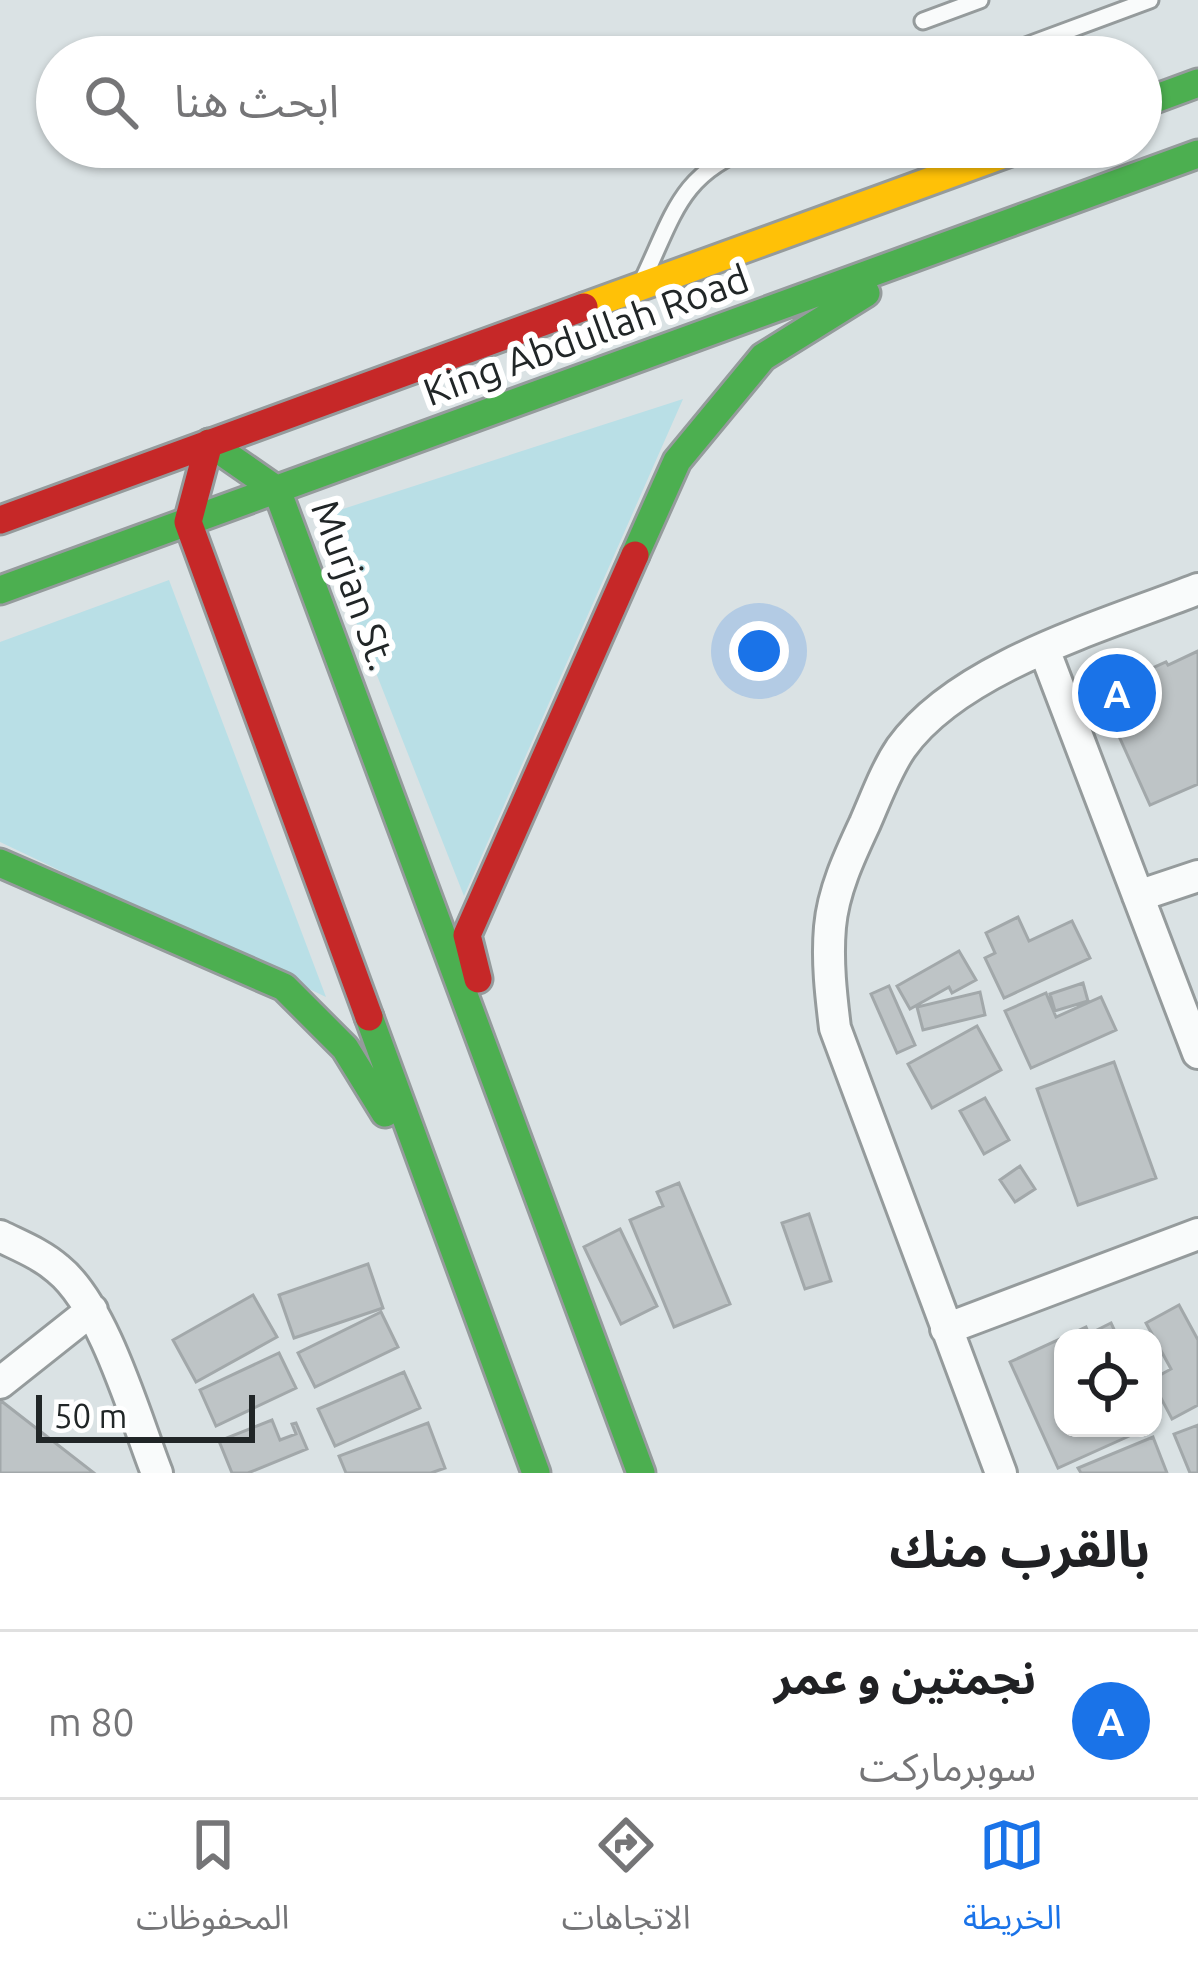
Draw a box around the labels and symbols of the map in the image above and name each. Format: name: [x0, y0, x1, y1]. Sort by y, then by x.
street label: King Abdullah Road: [418, 256, 754, 413]
street label: Murjan St.: [304, 494, 405, 676]
your location: [729, 621, 789, 681]
pin: A: [1078, 648, 1156, 738]
scale bar: [36, 1389, 255, 1442]

